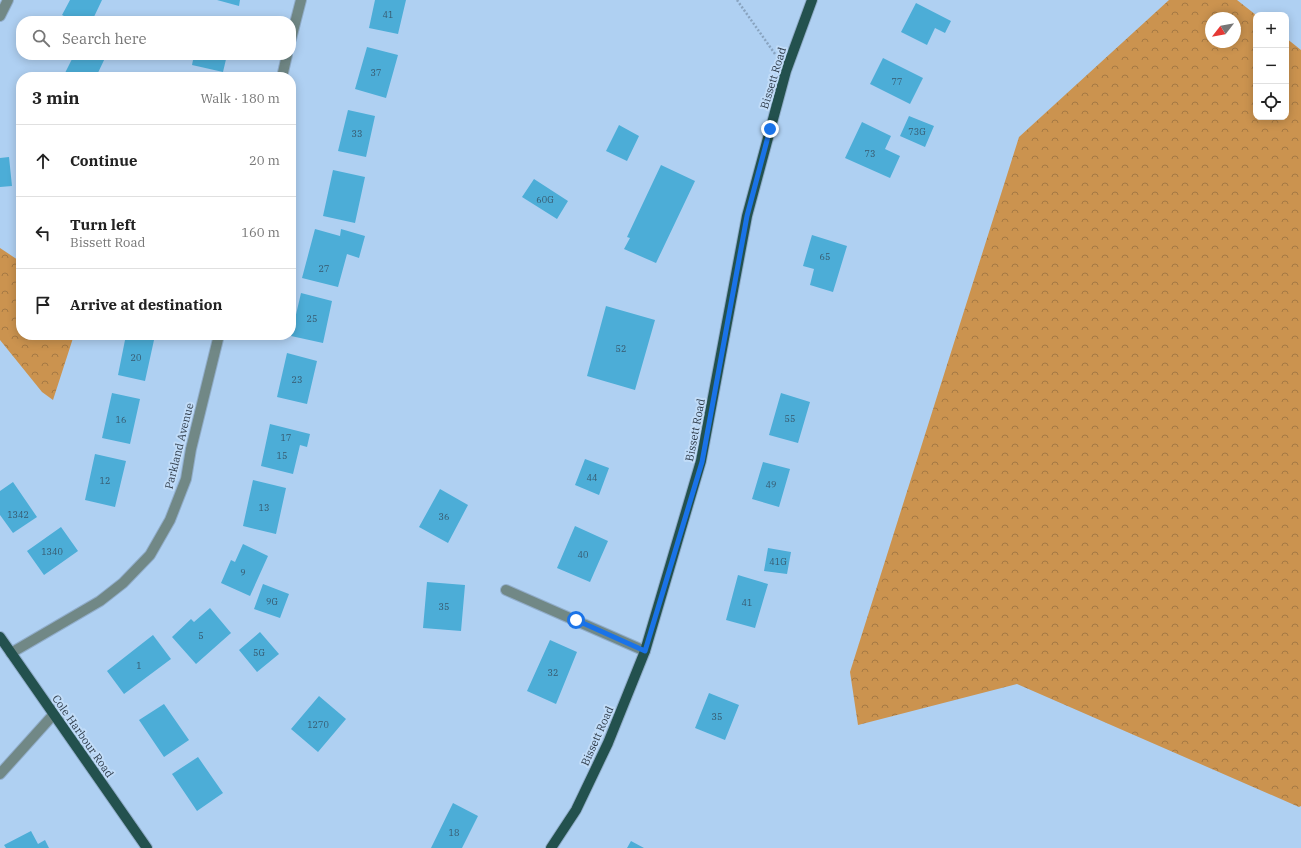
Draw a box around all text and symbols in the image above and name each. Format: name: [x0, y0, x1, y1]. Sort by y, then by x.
house number: 41: [383, 9, 393, 20]
north arrow: [1205, 12, 1241, 48]
map controls: [1253, 12, 1289, 120]
button: +: [1253, 12, 1289, 48]
search box: [16, 16, 296, 60]
icon: search: [30, 27, 52, 49]
text: Search here: [62, 29, 147, 48]
street label: Bissett Road: [757, 45, 789, 111]
button: −: [1253, 48, 1289, 84]
house number: 37: [371, 67, 381, 78]
house number: 77: [892, 76, 902, 87]
button: locate: [1253, 84, 1289, 120]
text: 3 min: [32, 87, 80, 109]
text: Walk · 180 m: [201, 90, 280, 107]
route end: [761, 120, 779, 138]
house number: 73G: [908, 126, 926, 137]
house number: 33: [352, 128, 362, 139]
house number: 73: [865, 148, 875, 159]
icon: ahead: [32, 150, 54, 172]
text: Continue: [70, 151, 137, 170]
text: 20 m: [249, 152, 280, 169]
house number: 60G: [536, 194, 554, 205]
text: Turn left: [70, 215, 136, 234]
icon: left: [32, 222, 54, 244]
text: 160 m: [241, 224, 280, 241]
text: Bissett Road: [70, 234, 145, 251]
house number: 65: [820, 251, 830, 262]
house number: 27: [319, 263, 329, 274]
icon: arrive: [32, 294, 54, 316]
text: Arrive at destination: [70, 295, 222, 314]
house number: 25: [307, 313, 317, 324]
house number: 52: [616, 343, 626, 354]
house number: 20: [131, 352, 141, 363]
house number: 23: [292, 374, 302, 385]
street label: Bissett Road: [682, 397, 708, 463]
street label: Parkland Avenue: [162, 401, 196, 491]
house number: 55: [785, 413, 795, 424]
house number: 16: [116, 414, 126, 425]
house number: 17: [281, 432, 291, 443]
house number: 15: [277, 450, 287, 461]
house number: 44: [587, 472, 597, 483]
house number: 12: [100, 475, 110, 486]
house number: 49: [766, 479, 776, 490]
house number: 13: [259, 502, 269, 513]
house number: 1342: [7, 509, 29, 520]
house number: 36: [439, 511, 449, 522]
house number: 1340: [41, 546, 63, 557]
house number: 40: [578, 549, 588, 560]
house number: 41G: [769, 556, 787, 567]
house number: 9: [240, 567, 246, 578]
house number: 9G: [266, 596, 278, 607]
house number: 41: [742, 597, 752, 608]
house number: 35: [439, 601, 449, 612]
route start: [567, 611, 585, 629]
house number: 5: [198, 630, 204, 641]
house number: 5G: [253, 647, 265, 658]
house number: 1: [136, 660, 142, 671]
house number: 32: [548, 667, 558, 678]
street label: Cole Harbour Road: [49, 692, 117, 780]
street label: Bissett Road: [578, 704, 617, 768]
house number: 35: [712, 711, 722, 722]
house number: 1270: [307, 719, 329, 730]
house number: 18: [449, 827, 459, 838]

